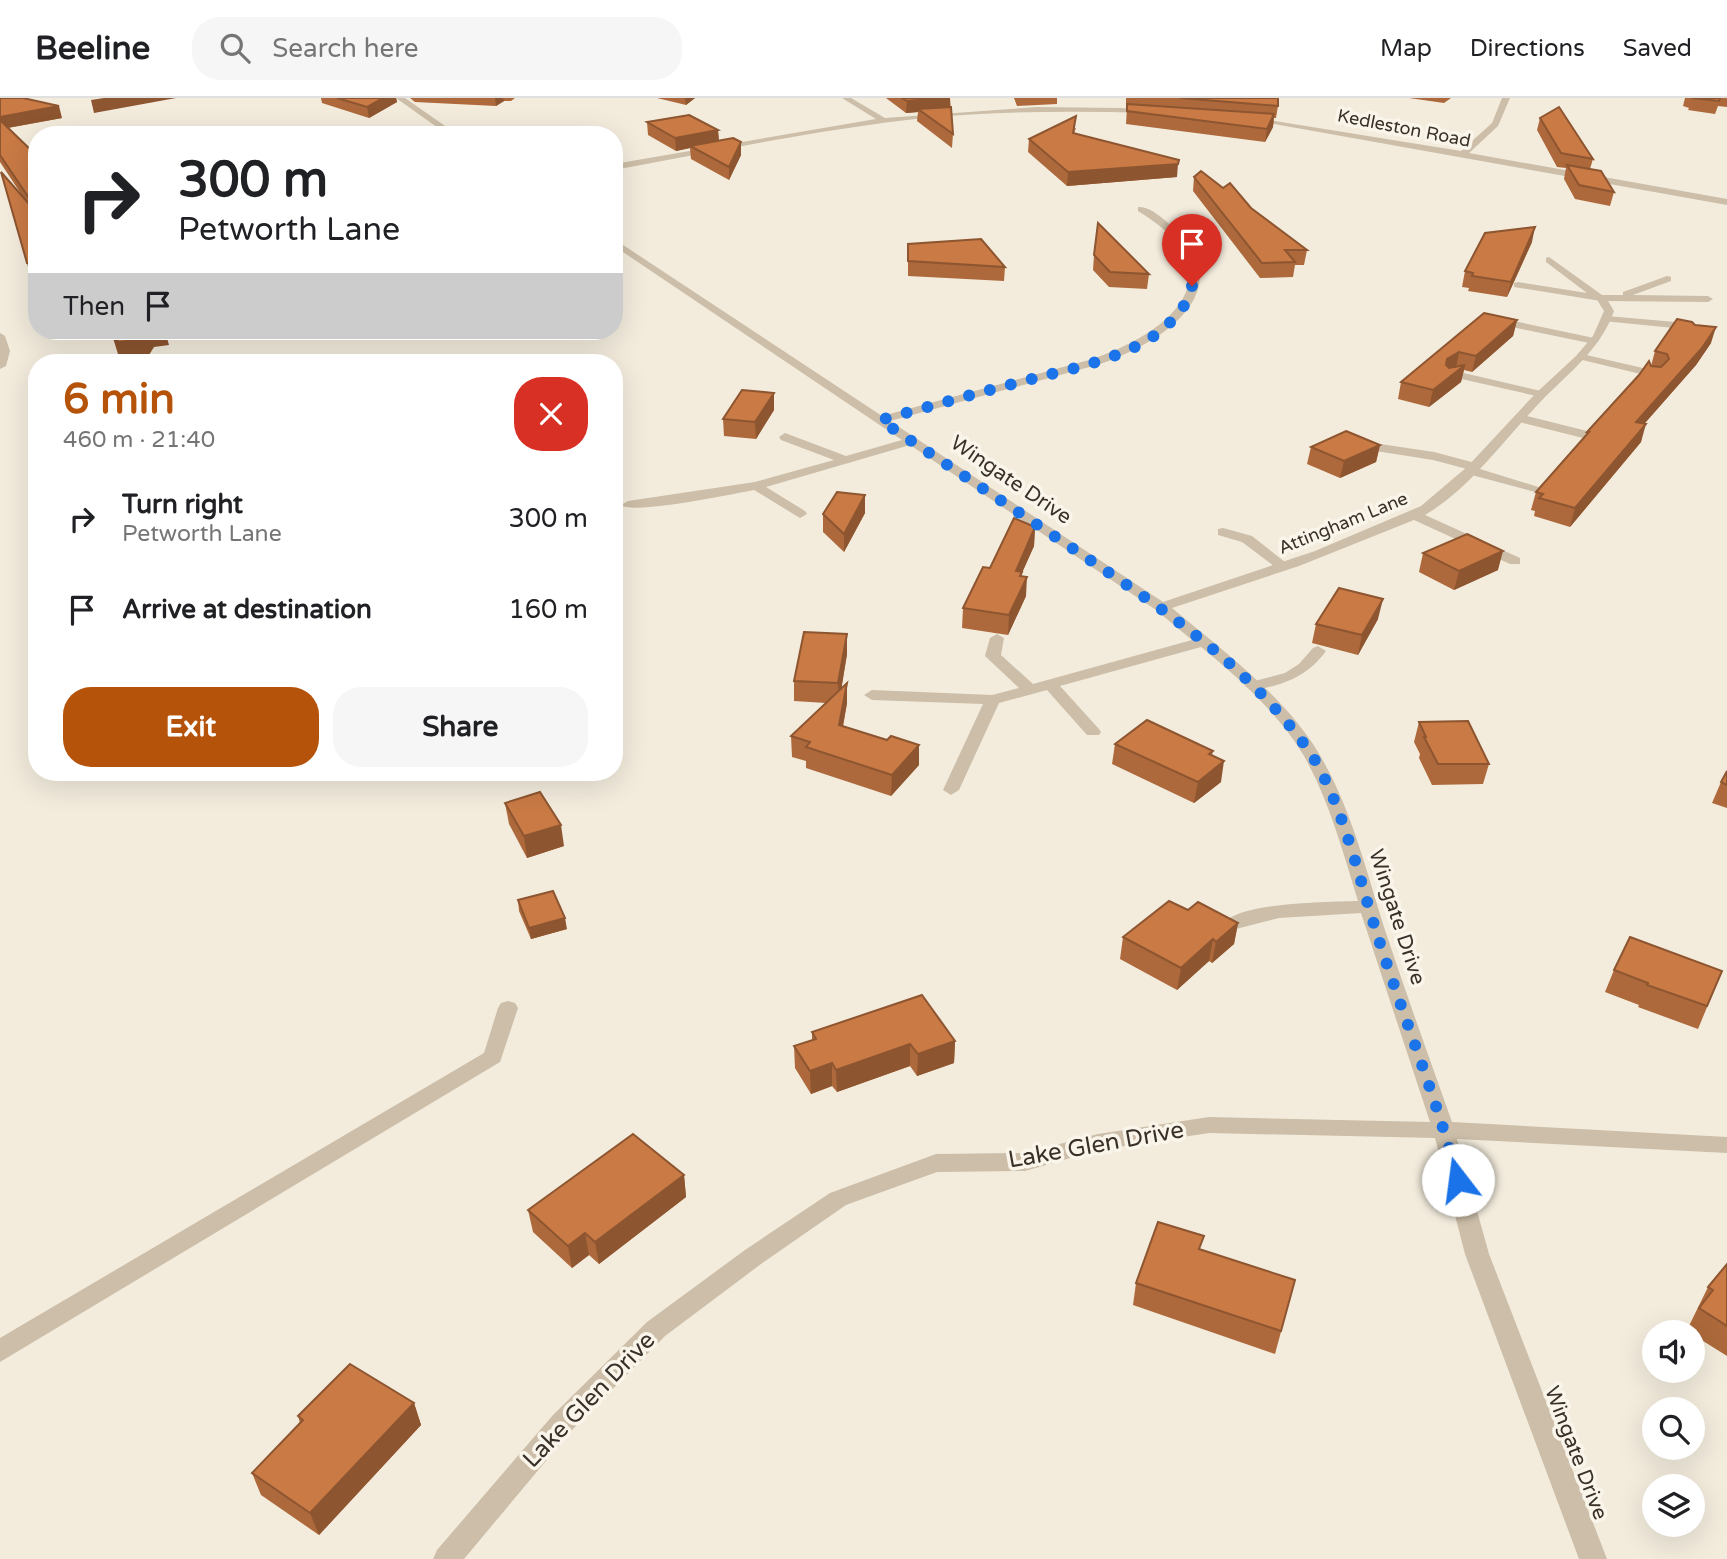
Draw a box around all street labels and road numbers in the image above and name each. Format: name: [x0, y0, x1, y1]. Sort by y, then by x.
street label: Kedleston Road: [1335, 104, 1473, 152]
street label: Wingate Drive: [946, 430, 1076, 530]
street label: Attingham Lane: [1275, 487, 1411, 559]
street label: Wingate Drive: [1363, 846, 1431, 988]
street label: Lake Glen Drive: [1006, 1115, 1186, 1175]
street label: Lake Glen Drive: [517, 1326, 661, 1474]
street label: Wingate Drive: [1539, 1383, 1613, 1523]

